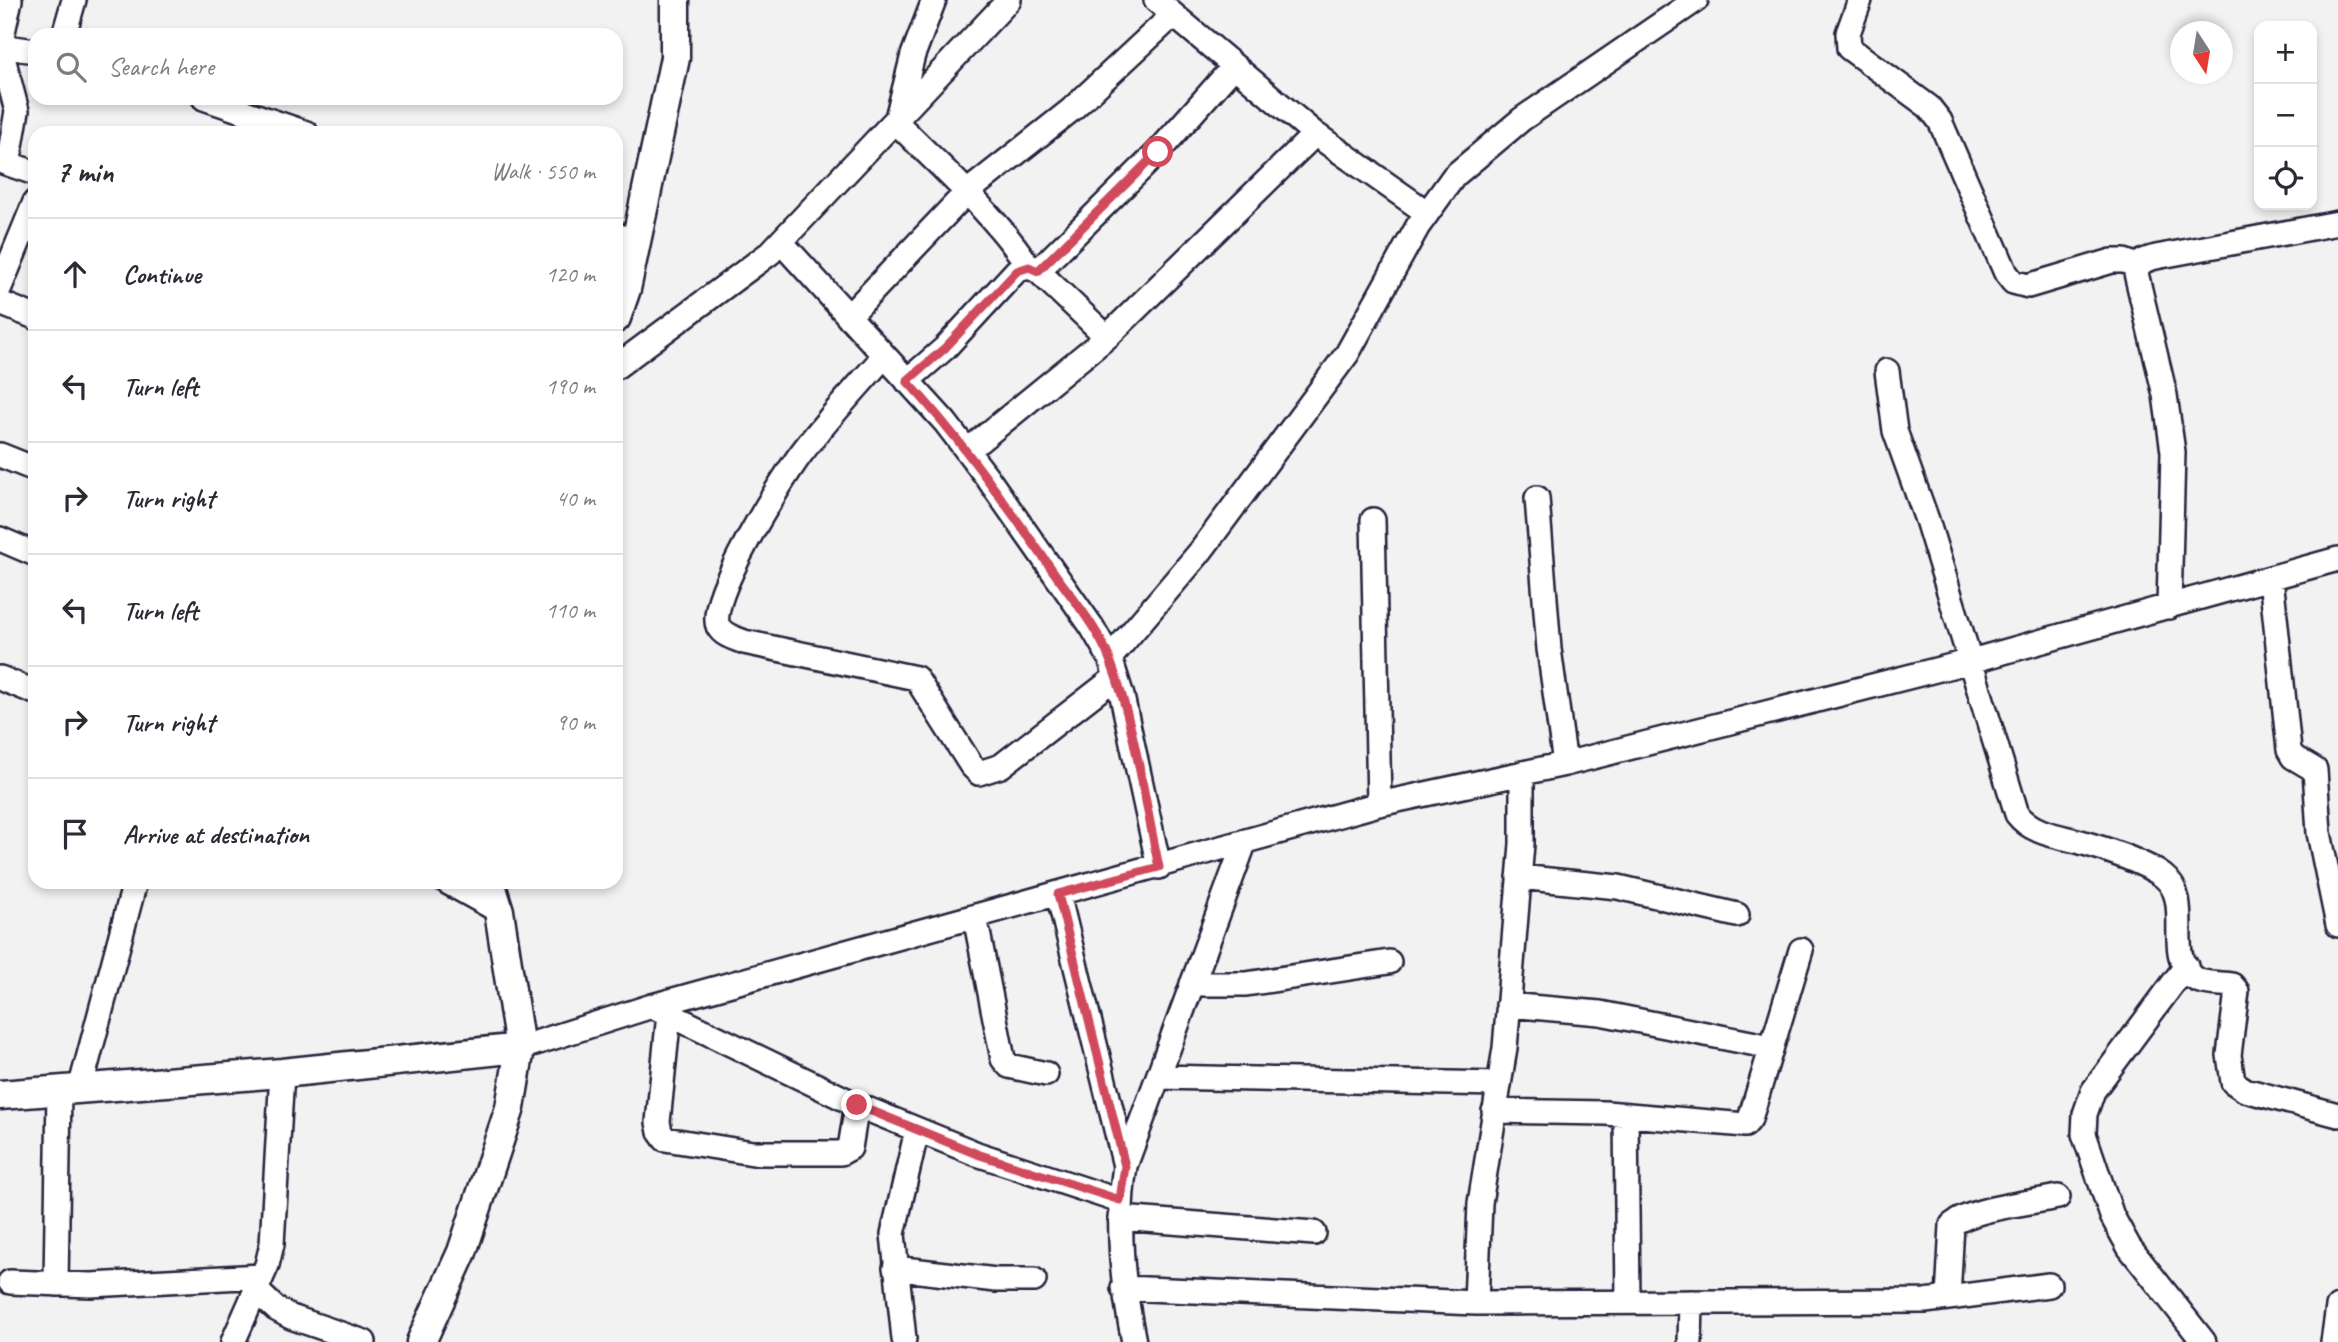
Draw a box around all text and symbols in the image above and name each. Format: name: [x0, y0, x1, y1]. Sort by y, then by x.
north arrow: [2170, 21, 2233, 84]
map controls: [2254, 21, 2317, 210]
button: +: [2254, 21, 2317, 84]
search box: [28, 28, 623, 105]
icon: search: [52, 48, 90, 86]
text: Search here: [108, 50, 214, 83]
button: −: [2254, 84, 2317, 147]
route start: [1142, 136, 1173, 167]
button: locate: [2254, 147, 2317, 210]
text: 7 min: [56, 153, 113, 191]
text: Walk · 550 m: [491, 157, 595, 186]
icon: ahead: [56, 255, 94, 293]
text: Continue: [123, 258, 201, 291]
text: 120 m: [546, 260, 595, 289]
icon: left: [56, 367, 94, 405]
text: Turn left: [123, 370, 198, 403]
text: 190 m: [546, 372, 595, 401]
icon: right: [56, 479, 94, 517]
text: Turn right: [123, 482, 214, 515]
text: 40 m: [556, 484, 595, 513]
icon: left: [56, 591, 94, 629]
text: Turn left: [123, 594, 198, 627]
text: 110 m: [546, 596, 595, 625]
icon: right: [56, 703, 94, 741]
text: Turn right: [123, 706, 214, 739]
text: 90 m: [556, 708, 595, 737]
icon: arrive: [56, 815, 94, 853]
text: Arrive at destination: [123, 818, 309, 851]
route end: [841, 1089, 872, 1120]

